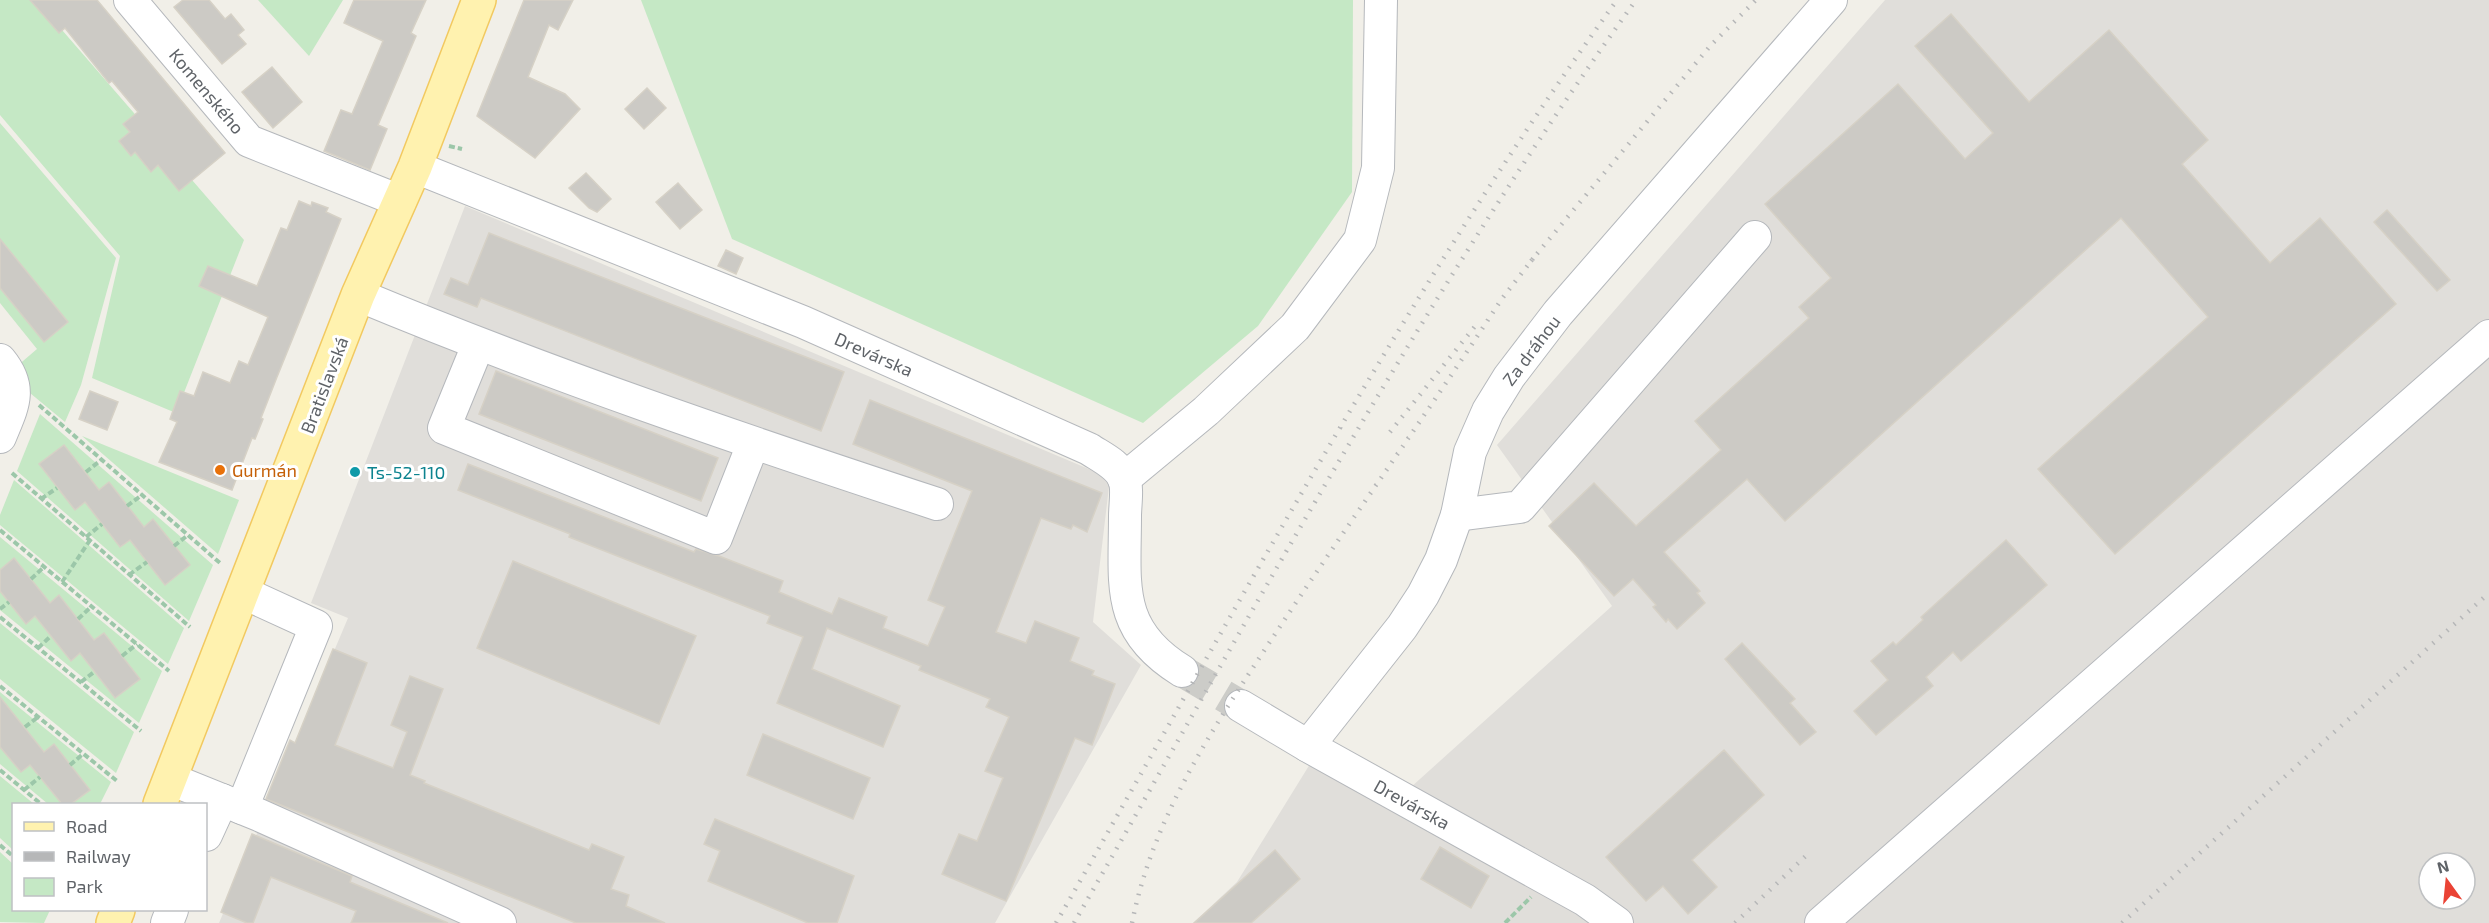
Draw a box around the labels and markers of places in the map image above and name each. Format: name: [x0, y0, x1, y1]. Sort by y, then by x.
place label: Gurmán: [232, 459, 297, 481]
place label: Ts-52-110: [367, 461, 445, 483]
marker: Gurmán: [213, 463, 227, 477]
marker: Ts-52-110: [348, 465, 362, 479]

